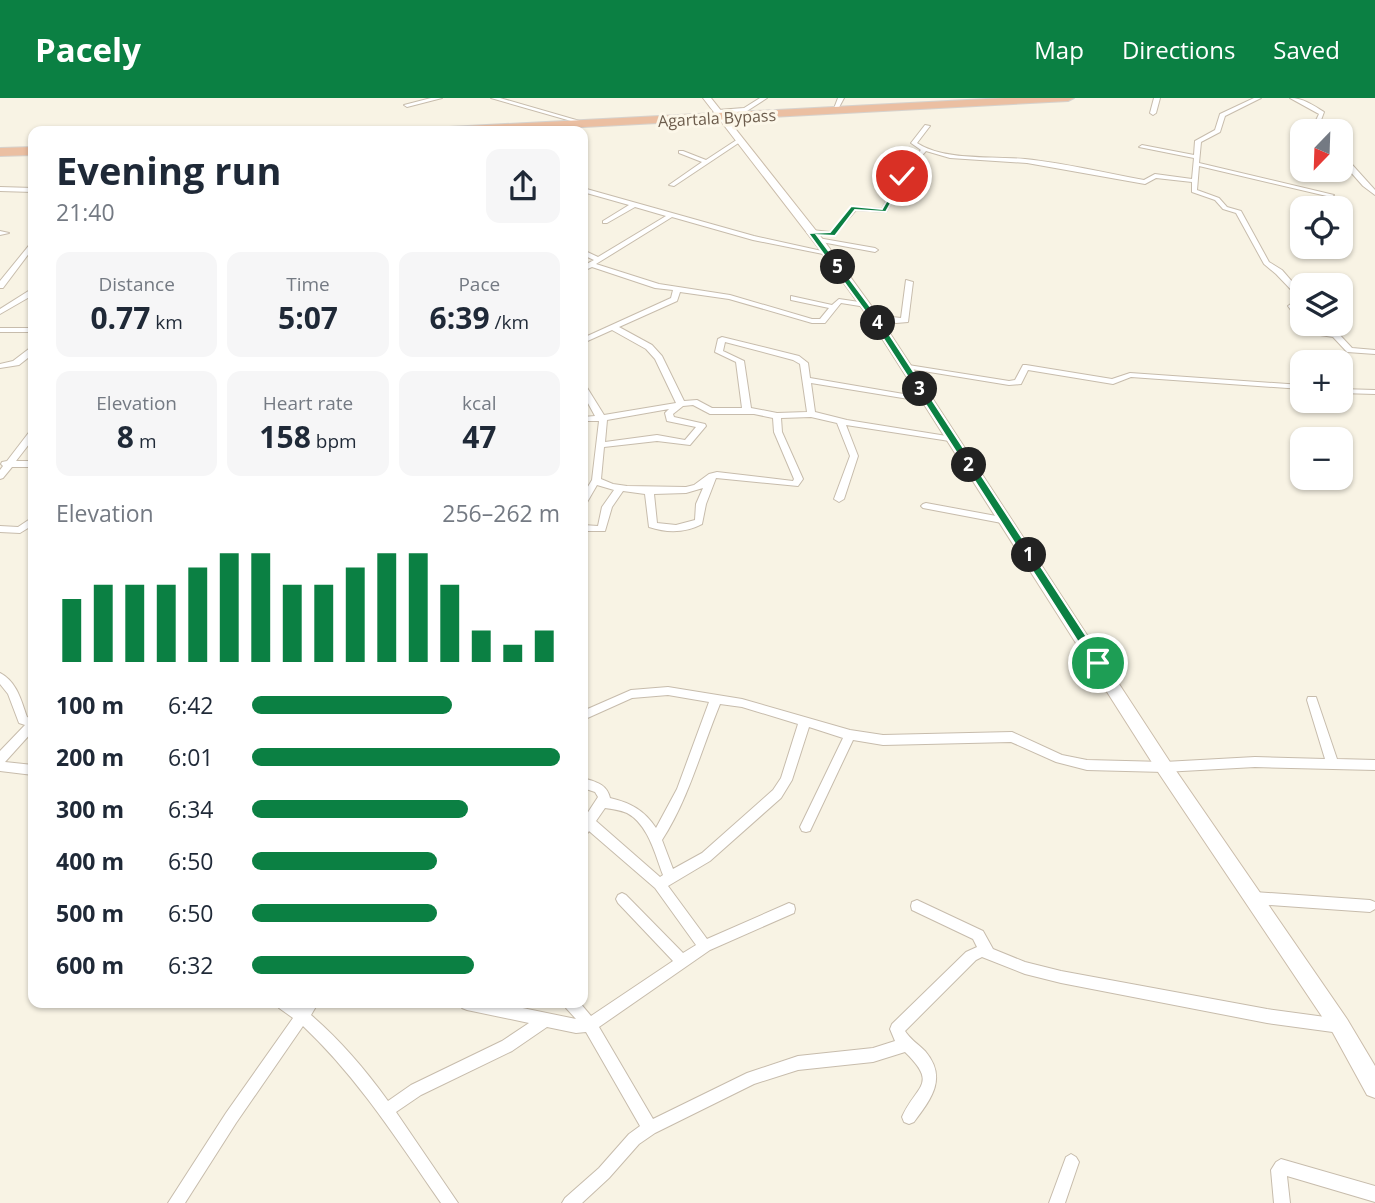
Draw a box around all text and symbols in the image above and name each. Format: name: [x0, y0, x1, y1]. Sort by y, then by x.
text: Pacely: [35, 27, 141, 72]
text: Map: [1034, 33, 1084, 66]
text: Directions: [1122, 33, 1235, 66]
text: Saved: [1273, 33, 1340, 66]
street label: Agartala Bypass: [657, 104, 777, 132]
north arrow: [1290, 119, 1353, 182]
map controls: [1290, 119, 1353, 490]
text: Evening run: [56, 144, 281, 196]
pin: [872, 146, 932, 206]
button: share: [486, 149, 560, 223]
icon: check: [883, 157, 921, 195]
text: 21:40: [56, 196, 115, 228]
button: locate: [1290, 196, 1353, 259]
pin: 5: [820, 250, 856, 284]
text: 5: [832, 253, 843, 279]
text: Distance: [98, 271, 175, 297]
text: Time: [286, 271, 330, 297]
text: Pace: [458, 271, 500, 297]
button: layers: [1290, 273, 1353, 336]
text: 0.77: [90, 297, 150, 338]
text: 5:07: [278, 297, 338, 338]
text: 6:39: [430, 297, 490, 338]
pin: 4: [860, 306, 896, 341]
text: km: [150, 309, 183, 335]
text: /km: [490, 309, 529, 335]
text: 4: [872, 309, 883, 335]
button: +: [1290, 350, 1353, 413]
pin: 3: [902, 372, 937, 406]
text: 3: [914, 375, 925, 401]
text: Elevation: [96, 390, 177, 416]
text: Heart rate: [263, 390, 353, 416]
text: kcal: [462, 390, 497, 416]
text: 8: [117, 416, 134, 457]
text: 158: [259, 416, 311, 457]
text: 47: [462, 416, 496, 457]
button: −: [1290, 427, 1353, 490]
text: m: [134, 428, 157, 454]
text: bpm: [311, 428, 357, 454]
pin: 2: [951, 448, 986, 482]
text: 2: [963, 451, 974, 477]
text: Elevation: [56, 497, 154, 529]
text: 256–262 m: [442, 497, 560, 529]
pin: 1: [1012, 538, 1046, 573]
text: 1: [1023, 541, 1034, 567]
pin: [1068, 633, 1128, 693]
icon: arrive: [1079, 644, 1117, 682]
text: 100 m: [56, 689, 124, 721]
text: 6:42: [168, 689, 214, 721]
text: 200 m: [56, 741, 124, 773]
text: 6:01: [168, 741, 214, 773]
text: 300 m: [56, 793, 124, 825]
text: 6:34: [168, 793, 214, 825]
text: 400 m: [56, 845, 124, 877]
text: 6:50: [168, 845, 214, 877]
text: 500 m: [56, 897, 124, 929]
text: 6:50: [168, 897, 214, 929]
text: 600 m: [56, 949, 124, 981]
text: 6:32: [168, 949, 214, 981]

